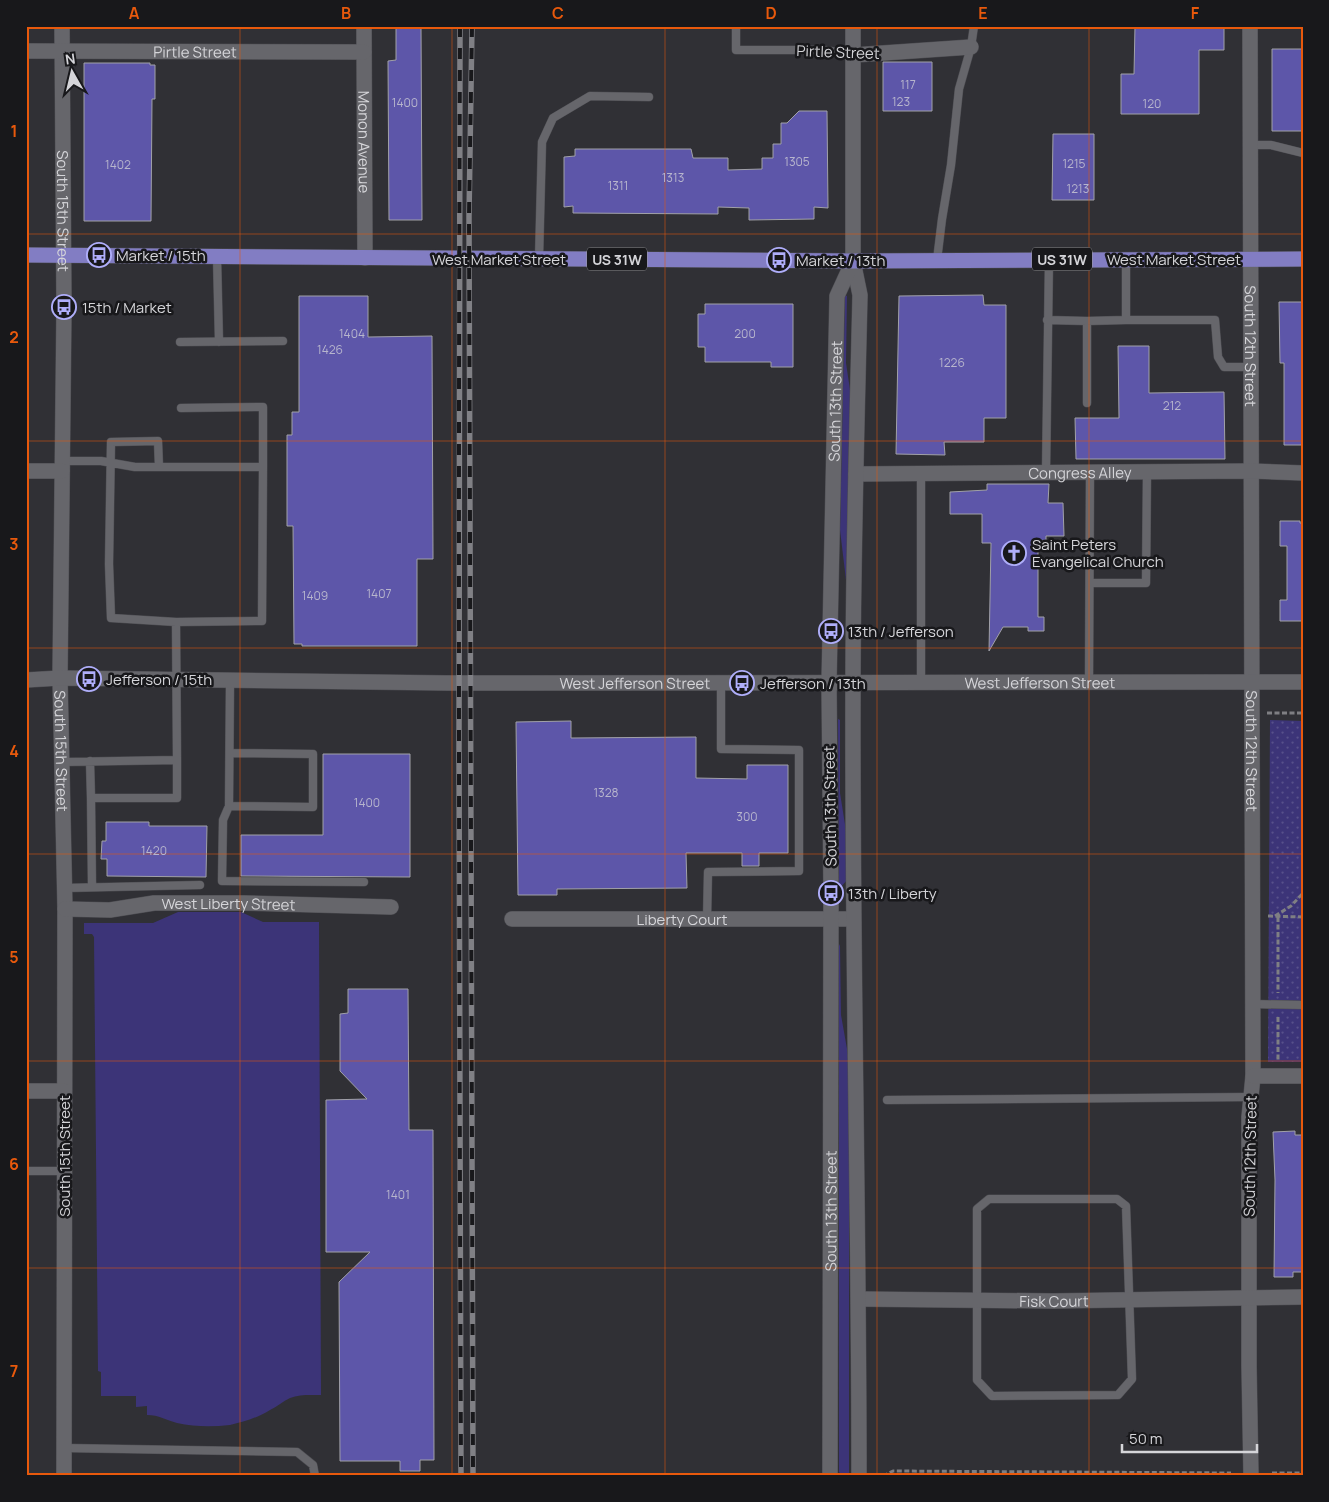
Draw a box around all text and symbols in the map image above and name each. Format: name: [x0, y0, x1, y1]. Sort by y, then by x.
text: A: [129, 2, 140, 24]
text: B: [341, 2, 351, 24]
text: C: [552, 2, 564, 24]
text: D: [765, 2, 777, 24]
text: E: [978, 2, 988, 24]
text: F: [1191, 2, 1200, 24]
street label: Pirtle Street: [796, 40, 880, 64]
street label: Pirtle Street: [153, 41, 237, 62]
north arrow: [48, 48, 98, 98]
text: N: [64, 49, 76, 69]
house number: 117: [900, 76, 916, 93]
street label: Monon Avenue: [354, 91, 375, 194]
house number: 123: [892, 93, 910, 110]
house number: 1400: [392, 94, 418, 111]
house number: 120: [1143, 95, 1161, 112]
text: 1: [10, 120, 18, 142]
street label: South 15th Street: [52, 150, 74, 272]
house number: 1305: [784, 153, 810, 170]
house number: 1215: [1062, 155, 1086, 172]
house number: 1402: [105, 156, 131, 173]
house number: 1313: [662, 169, 684, 186]
house number: 1311: [608, 177, 628, 194]
house number: 1213: [1067, 180, 1089, 197]
bus stop icon: Market / 15th: [86, 242, 112, 268]
place label: Market / 15th: [116, 245, 206, 266]
bus stop icon: Market / 13th: [766, 247, 792, 273]
road number: US 31W: [587, 248, 647, 270]
road number: US 31W: [1032, 248, 1092, 270]
street label: West Market Street: [432, 249, 566, 270]
street label: West Market Street: [1107, 249, 1241, 270]
place label: Market / 13th: [796, 250, 885, 271]
street label: South 12th Street: [1240, 285, 1262, 407]
bus stop icon: 15th / Market: [51, 294, 77, 320]
place label: 15th / Market: [82, 297, 172, 318]
house number: 1404: [339, 325, 365, 342]
house number: 200: [734, 325, 756, 342]
text: 2: [9, 326, 19, 348]
street label: South 13th Street: [823, 340, 847, 462]
house number: 1426: [317, 341, 343, 358]
house number: 1226: [939, 354, 965, 371]
house number: 212: [1163, 397, 1181, 414]
street label: Congress Alley: [1028, 461, 1132, 483]
text: 3: [9, 533, 19, 555]
place label: Saint Peters Evangelical Church: [1032, 534, 1164, 572]
church icon: Saint Peters Evangelical Church: [1001, 540, 1027, 566]
house number: 1407: [366, 585, 392, 602]
house number: 1409: [302, 587, 328, 604]
bus stop icon: 13th / Jefferson: [818, 618, 844, 644]
place label: 13th / Jefferson: [848, 621, 954, 642]
bus stop icon: Jefferson / 15th: [76, 666, 102, 692]
place label: Jefferson / 15th: [106, 669, 212, 690]
bus stop icon: Jefferson / 13th: [729, 670, 755, 696]
street label: West Jefferson Street: [559, 672, 710, 693]
street label: West Jefferson Street: [964, 672, 1115, 693]
place label: Jefferson / 13th: [760, 673, 866, 694]
street label: South 15th Street: [50, 690, 73, 812]
street label: South 12th Street: [1241, 690, 1263, 812]
text: 4: [9, 740, 19, 762]
street label: South 13th Street: [818, 745, 842, 867]
house number: 1328: [593, 784, 619, 801]
house number: 1400: [354, 794, 380, 811]
house number: 300: [736, 808, 758, 825]
house number: 1420: [141, 842, 167, 859]
bus stop icon: 13th / Liberty: [818, 880, 844, 906]
place label: 13th / Liberty: [848, 883, 937, 904]
street label: West Liberty Street: [161, 892, 296, 915]
street label: Liberty Court: [637, 909, 727, 930]
text: 5: [9, 946, 19, 968]
street label: South 15th Street: [54, 1095, 75, 1217]
street label: South 12th Street: [1238, 1095, 1262, 1217]
street label: South 13th Street: [820, 1150, 841, 1272]
text: 6: [9, 1153, 19, 1175]
house number: 1401: [386, 1186, 410, 1203]
street label: Fisk Court: [1019, 1290, 1089, 1312]
text: 7: [10, 1360, 18, 1382]
scale bar: [1122, 1422, 1256, 1454]
text: 50 m: [1129, 1428, 1163, 1449]

